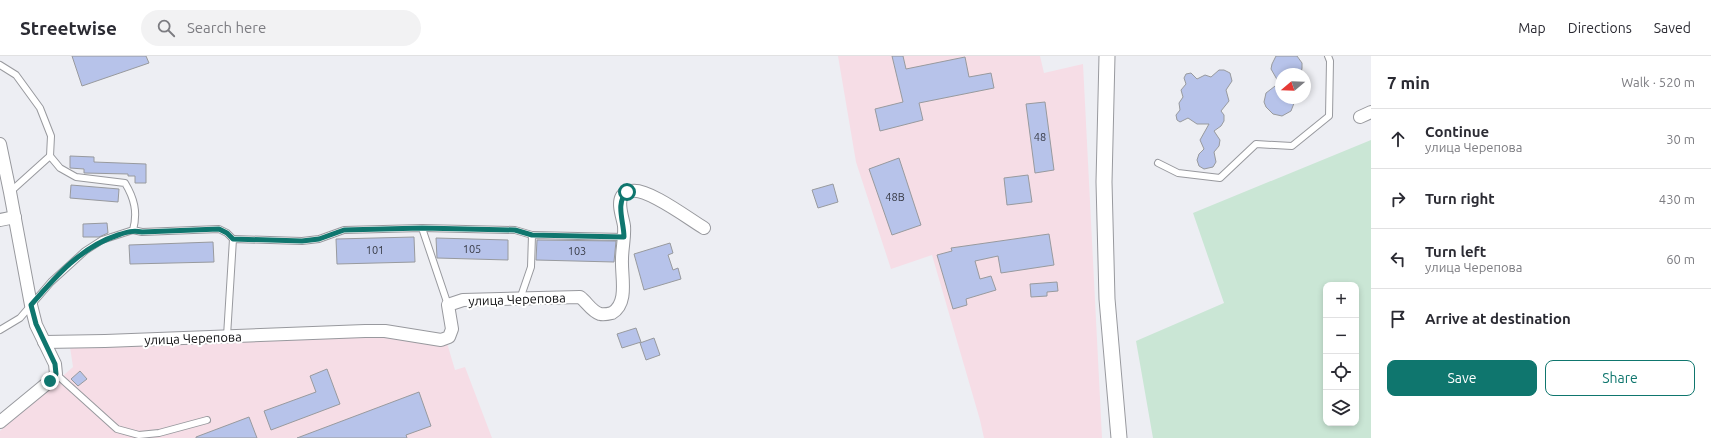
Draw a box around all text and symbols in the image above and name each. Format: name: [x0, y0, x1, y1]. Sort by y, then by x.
search box: [141, 10, 421, 46]
text: Streetwise: [20, 17, 117, 39]
icon: search: [155, 17, 177, 39]
text: Search here: [187, 19, 266, 36]
text: Map: [1518, 20, 1546, 36]
text: Directions: [1568, 20, 1632, 36]
text: Saved: [1654, 20, 1691, 36]
north arrow: [1275, 68, 1311, 104]
text: 7 min: [1387, 73, 1430, 92]
text: Walk · 520 m: [1621, 75, 1695, 89]
text: Continue: [1425, 123, 1489, 140]
icon: ahead: [1387, 128, 1409, 150]
house number: 48: [1034, 131, 1046, 143]
text: 30 m: [1666, 132, 1695, 146]
text: улица Черепова: [1425, 140, 1522, 154]
route start: [618, 183, 636, 201]
icon: right: [1387, 188, 1409, 210]
text: Turn right: [1425, 190, 1495, 207]
house number: 48В: [885, 191, 905, 203]
text: 430 m: [1659, 192, 1695, 206]
house number: 105: [463, 243, 481, 255]
text: Turn left: [1425, 243, 1486, 260]
house number: 101: [366, 244, 384, 256]
house number: 103: [568, 245, 586, 257]
icon: left: [1387, 248, 1409, 270]
text: 60 m: [1666, 252, 1695, 266]
text: улица Черепова: [1425, 260, 1522, 274]
map controls: [1323, 282, 1359, 426]
button: +: [1323, 282, 1359, 318]
street label: улица Черепова: [468, 290, 566, 308]
icon: arrive: [1387, 308, 1409, 330]
text: Arrive at destination: [1425, 310, 1571, 327]
button: −: [1323, 318, 1359, 354]
street label: улица Черепова: [144, 329, 242, 347]
button: locate: [1323, 354, 1359, 390]
button: Save: [1387, 360, 1537, 396]
button: Share: [1545, 360, 1695, 396]
route end: [41, 372, 59, 390]
button: layers: [1323, 390, 1359, 426]

